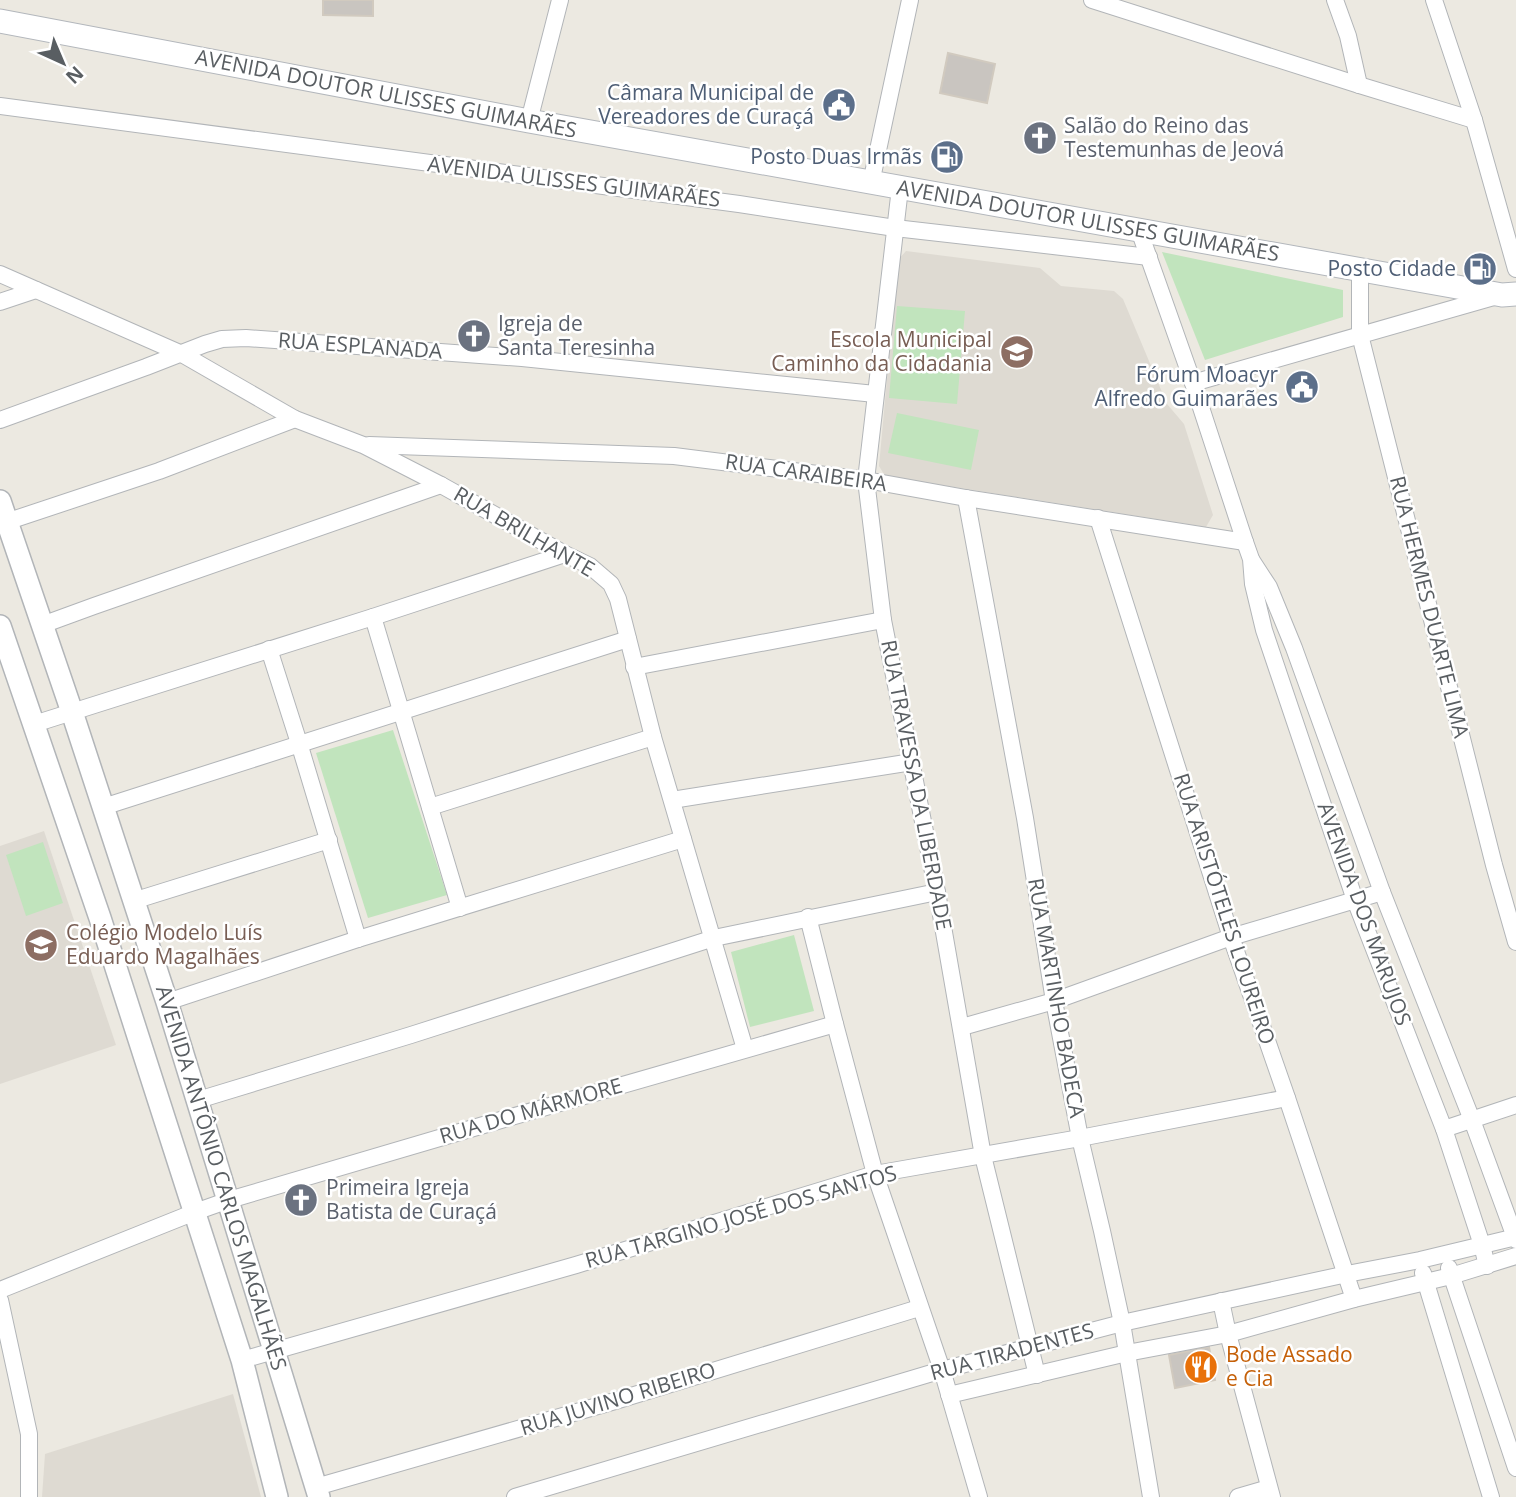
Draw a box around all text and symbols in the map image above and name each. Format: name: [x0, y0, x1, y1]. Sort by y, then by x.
north arrow: [28, 28, 98, 98]
street label: AVENIDA DOUTOR ULISSES GUIMARÃES: [193, 42, 579, 144]
text: N: [60, 61, 89, 90]
place label: Câmara Municipal de Vereadores de Curaçá: [598, 78, 814, 130]
public building icon: Câmara Municipal de Vereadores de Curaçá: [820, 86, 858, 124]
place label: Salão do Reino das Testemunhas de Jeová: [1064, 111, 1284, 163]
church icon: Salão do Reino das Testemunhas de Jeová: [1021, 119, 1059, 157]
fuel station icon: Posto Duas Irmãs: [928, 138, 966, 176]
place label: Posto Duas Irmãs: [750, 142, 922, 170]
street label: AVENIDA ULISSES GUIMARÃES: [426, 149, 722, 213]
street label: AVENIDA DOUTOR ULISSES GUIMARÃES: [895, 173, 1282, 268]
fuel station icon: Posto Cidade: [1461, 250, 1499, 288]
place label: Posto Cidade: [1327, 254, 1456, 282]
place label: Igreja de Santa Teresinha: [498, 309, 655, 361]
church icon: Igreja de Santa Teresinha: [455, 317, 493, 355]
street label: RUA ESPLANADA: [277, 325, 444, 365]
place label: Escola Municipal Caminho da Cidadania: [771, 325, 992, 377]
school or university icon: Escola Municipal Caminho da Cidadania: [998, 333, 1036, 371]
place label: Fórum Moacyr Alfredo Guimarães: [1094, 360, 1278, 412]
public building icon: Fórum Moacyr Alfredo Guimarães: [1283, 368, 1321, 406]
street label: RUA CARAIBEIRA: [723, 447, 889, 497]
street label: RUA HERMES DUARTE LIMA: [1384, 473, 1476, 741]
street label: RUA BRILHANTE: [449, 479, 600, 583]
street label: RUA TRAVESSA DA LIBERDADE: [875, 637, 959, 932]
street label: RUA ARISTÓTELES LOUREIRO: [1168, 769, 1282, 1048]
street label: AVENIDA DOS MARUJOS: [1311, 798, 1418, 1029]
street label: RUA MARTINHO BADECA: [1022, 876, 1092, 1121]
place label: Colégio Modelo Luís Eduardo Magalhães: [66, 918, 262, 970]
school or university icon: Colégio Modelo Luís Eduardo Magalhães: [22, 926, 60, 964]
street label: AVENIDA ANTÔNIO CARLOS MAGALHÃES: [150, 982, 294, 1374]
street label: RUA DO MÁRMORE: [436, 1071, 625, 1150]
street label: RUA TARGINO JOSÉ DOS SANTOS: [582, 1158, 900, 1274]
place label: Primeira Igreja Batista de Curaçá: [326, 1173, 497, 1225]
church icon: Primeira Igreja Batista de Curaçá: [282, 1181, 320, 1219]
street label: RUA TIRADENTES: [927, 1316, 1097, 1386]
place label: Bode Assado e Cia: [1226, 1340, 1353, 1392]
restaurant icon: Bode Assado e Cia: [1182, 1348, 1220, 1386]
street label: RUA JUVINO RIBEIRO: [516, 1355, 719, 1441]

